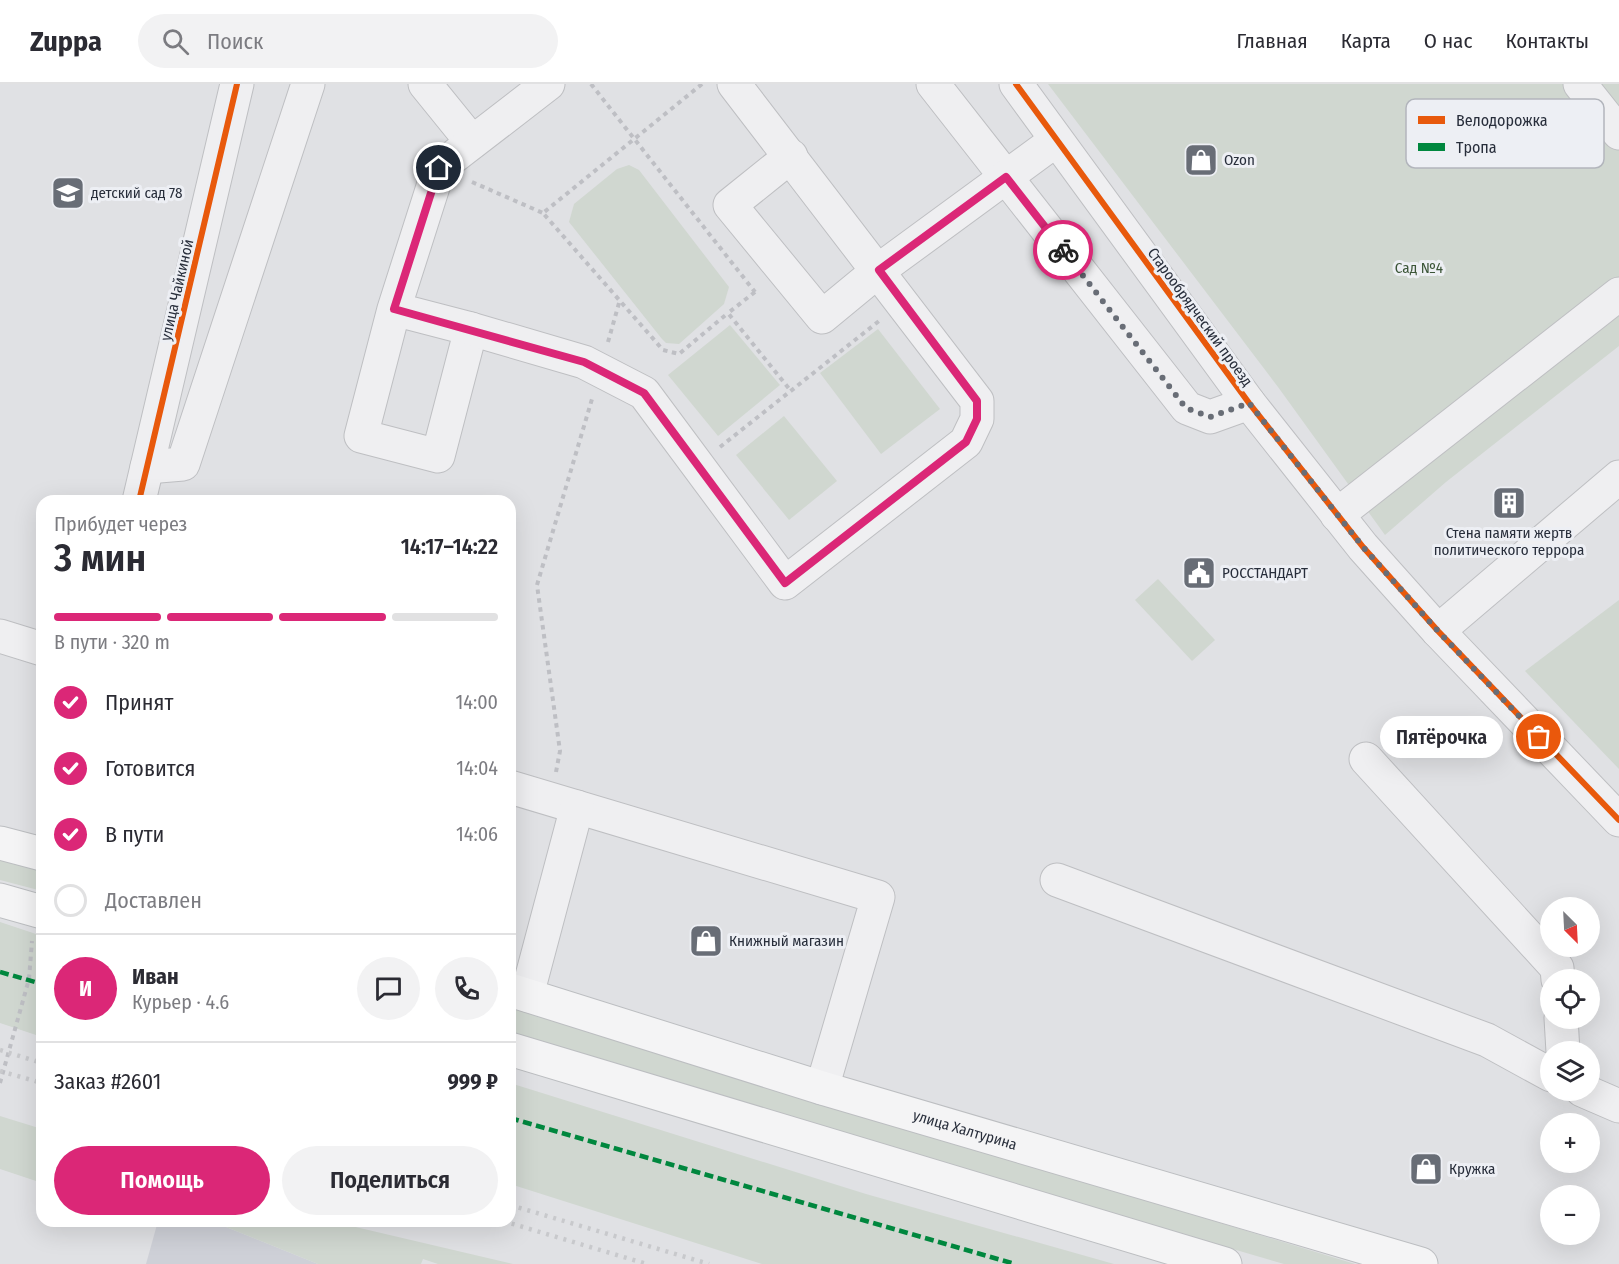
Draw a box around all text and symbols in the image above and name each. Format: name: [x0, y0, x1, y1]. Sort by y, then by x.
search box: [138, 14, 558, 68]
text: Zuppa: [30, 25, 102, 58]
icon: search: [159, 25, 192, 58]
text: Поиск: [207, 28, 263, 55]
text: Главная: [1237, 28, 1308, 54]
text: Карта: [1341, 28, 1391, 54]
text: О нас: [1424, 28, 1472, 54]
text: Контакты: [1505, 28, 1589, 54]
legend: [1406, 99, 1604, 168]
text: Велодорожка: [1456, 111, 1548, 130]
text: Тропа: [1456, 138, 1497, 157]
pin: [413, 142, 464, 193]
shop icon: Ozon: [1183, 142, 1219, 178]
icon: home: [422, 151, 455, 184]
place label: Ozon: [1224, 151, 1255, 169]
school or university icon: детский сад 78: [50, 175, 86, 211]
place label: детский сад 78: [91, 184, 182, 202]
courier: [1033, 220, 1093, 280]
icon: bike: [1047, 234, 1080, 267]
street label: улица Чайкиной: [157, 237, 197, 343]
street label: Старообрядческий проезд: [1144, 244, 1256, 390]
park label: Сад №4: [1395, 259, 1443, 277]
building icon: Стена памяти жертв политического террора: [1491, 485, 1527, 521]
text: Прибудет через: [54, 512, 187, 536]
place label: Стена памяти жертв политического террора: [1434, 524, 1584, 559]
text: 14:17–14:22: [401, 533, 498, 560]
text: 3 мин: [54, 535, 146, 581]
public building icon: РОССТАНДАРТ: [1181, 555, 1217, 591]
place label: РОССТАНДАРТ: [1222, 564, 1308, 582]
text: В пути · 320 m: [54, 630, 170, 654]
icon: check: [54, 686, 87, 719]
text: Принят: [105, 689, 173, 716]
text: 14:00: [455, 690, 498, 714]
pin: [1513, 711, 1564, 762]
callout: Пятёрочка: [1380, 716, 1503, 758]
icon: bag: [1522, 720, 1555, 753]
text: Пятёрочка: [1396, 725, 1487, 749]
icon: check: [54, 752, 87, 785]
text: Готовится: [105, 755, 196, 782]
text: 14:04: [456, 756, 498, 780]
icon: check: [54, 818, 87, 851]
text: В пути: [105, 821, 164, 848]
text: 14:06: [456, 822, 498, 846]
text: Доставлен: [105, 887, 202, 914]
north arrow: [1540, 897, 1600, 957]
map controls: [1540, 897, 1600, 1245]
shop icon: Книжный магазин: [688, 923, 724, 959]
place label: Книжный магазин: [729, 932, 844, 950]
button: chat: [357, 957, 420, 1020]
button: phone: [435, 957, 498, 1020]
text: Иван: [132, 963, 179, 990]
button: locate: [1540, 969, 1600, 1029]
text: И: [79, 975, 92, 1002]
text: Курьер · 4.6: [132, 990, 229, 1014]
button: layers: [1540, 1041, 1600, 1101]
text: Заказ #2601: [54, 1068, 161, 1095]
text: 999 ₽: [447, 1068, 498, 1095]
street label: улица Халтурина: [911, 1106, 1019, 1154]
button: +: [1540, 1113, 1600, 1173]
button: Помощь: [54, 1146, 270, 1215]
button: Поделиться: [282, 1146, 498, 1215]
shop icon: Кружка: [1408, 1151, 1444, 1187]
place label: Кружка: [1449, 1160, 1495, 1178]
button: −: [1540, 1185, 1600, 1245]

